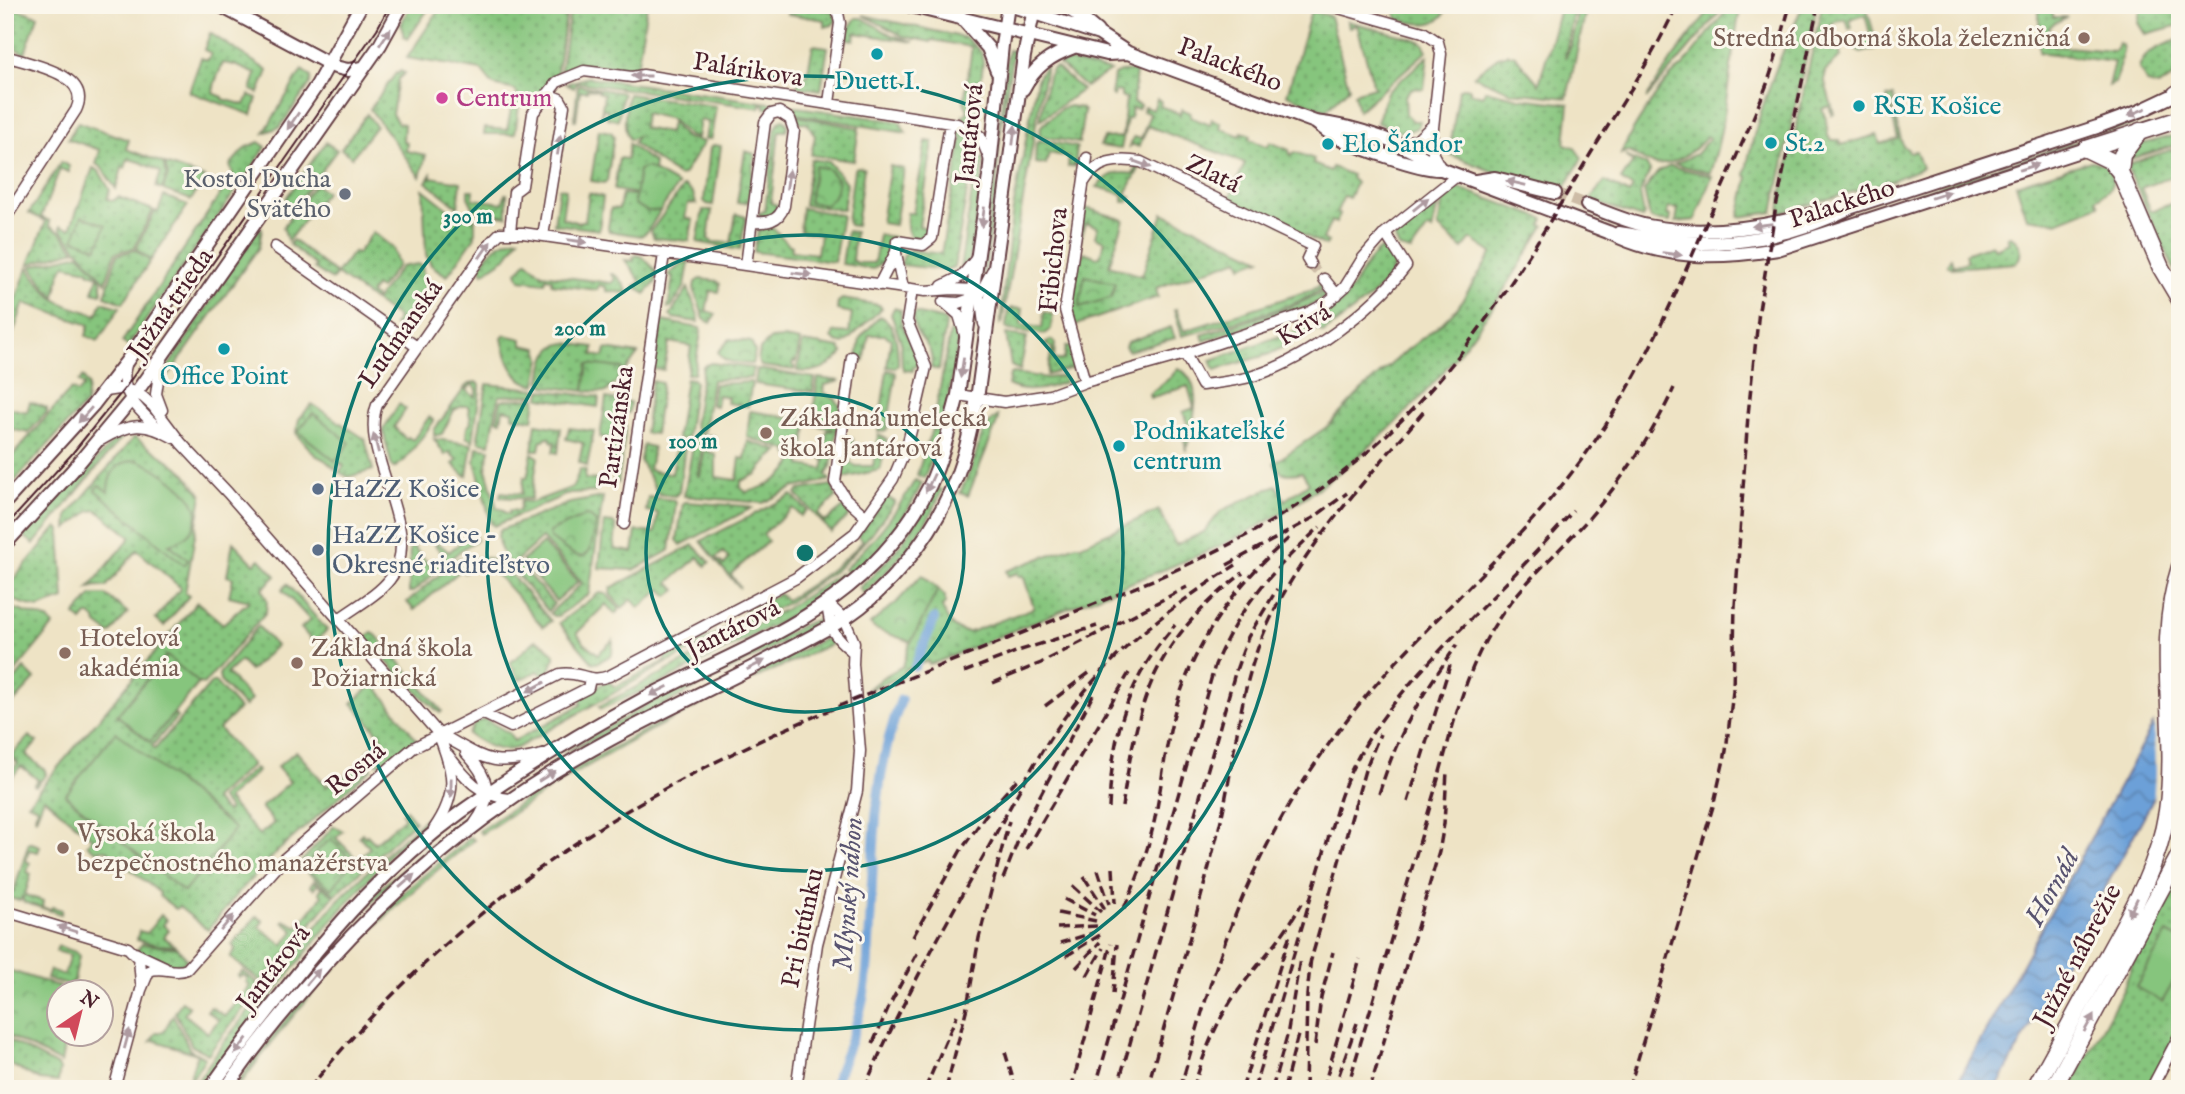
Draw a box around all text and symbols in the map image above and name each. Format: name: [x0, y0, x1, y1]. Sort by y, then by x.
place label: Stredná odborná škola železničná: [1713, 22, 2071, 55]
one-way arrow: [378, 28, 391, 47]
street label: Palackého: [1173, 30, 1287, 100]
marker: Stredná odborná škola železničná: [2076, 30, 2092, 46]
street label: Palárikova: [691, 45, 806, 95]
marker: Duett I.: [869, 46, 885, 62]
place label: Duett I.: [834, 65, 920, 98]
one-way arrow: [630, 70, 652, 82]
street label: Jantárová: [948, 81, 992, 189]
place label: Centrum: [456, 82, 552, 115]
marker: Centrum: [434, 90, 450, 106]
place label: RSE Košice: [1873, 90, 2002, 123]
marker: RSE Košice: [1851, 98, 1867, 114]
one-way arrow: [2126, 107, 2147, 118]
one-way arrow: [286, 111, 299, 130]
one-way arrow: [1008, 124, 1019, 146]
place label: St.2: [1785, 127, 1825, 160]
place label: Elo Šándor: [1342, 128, 1463, 161]
one-way arrow: [554, 134, 565, 156]
marker: St.2: [1763, 135, 1779, 151]
marker: Elo Šándor: [1320, 136, 1336, 152]
street label: Zlatá: [1180, 147, 1246, 202]
one-way arrow: [1132, 159, 1153, 170]
one-way arrow: [2019, 161, 2040, 172]
place label: Kostol Ducha Svätého: [183, 163, 332, 226]
one-way arrow: [782, 167, 793, 189]
street label: Palackého: [1785, 171, 1899, 237]
one-way arrow: [1505, 177, 1527, 188]
marker: Kostol Ducha Svätého: [337, 186, 353, 202]
one-way arrow: [1931, 190, 1952, 200]
one-way arrow: [1413, 197, 1430, 212]
text: 300 m: [443, 204, 493, 231]
street label: Fibichova: [1032, 205, 1076, 314]
one-way arrow: [978, 206, 989, 228]
one-way arrow: [1751, 219, 1773, 230]
one-way arrow: [566, 236, 588, 247]
street label: Južná trieda: [119, 241, 222, 369]
one-way arrow: [478, 241, 492, 259]
one-way arrow: [1661, 248, 1683, 259]
one-way arrow: [792, 268, 814, 279]
street label: Ludmanská: [352, 273, 451, 395]
street label: Krivá: [1271, 295, 1338, 354]
text: 200 m: [554, 316, 606, 343]
marker: Office Point: [216, 341, 232, 357]
one-way arrow: [956, 357, 967, 379]
place label: Office Point: [160, 360, 288, 393]
street label: Partizánska: [592, 363, 642, 490]
place label: Základná umelecká škola Jantárová: [780, 402, 988, 465]
one-way arrow: [77, 406, 93, 424]
place label: Podnikateľské centrum: [1133, 415, 1285, 478]
marker: Základná umelecká škola Jantárová: [758, 425, 774, 441]
text: 100 m: [668, 429, 718, 456]
one-way arrow: [371, 432, 382, 454]
marker: Podnikateľské centrum: [1111, 438, 1127, 454]
place label: HaZZ Košice: [332, 473, 480, 506]
one-way arrow: [924, 473, 936, 493]
marker: HaZZ Košice: [310, 481, 326, 497]
place label: HaZZ Košice - Okresné riaditeľstvo: [332, 519, 550, 582]
centre of rings: [793, 541, 817, 565]
marker: HaZZ Košice - Okresné riaditeľstvo: [310, 542, 326, 558]
street label: Jantárová: [678, 591, 786, 668]
place label: Hotelová akadémia: [79, 622, 180, 685]
place label: Základná škola Požiarnická: [311, 632, 473, 695]
marker: Hotelová akadémia: [57, 645, 73, 661]
marker: Základná škola Požiarnická: [289, 655, 305, 671]
one-way arrow: [746, 660, 766, 671]
one-way arrow: [526, 681, 546, 692]
one-way arrow: [649, 686, 669, 697]
street label: Rosná: [319, 734, 393, 803]
one-way arrow: [537, 770, 557, 783]
one-way arrow: [445, 777, 456, 799]
water label: Mlynský náhon: [826, 816, 872, 972]
place label: Vysoká škola bezpečnostného manažérstva: [76, 817, 389, 880]
marker: Vysoká škola bezpečnostného manažérstva: [55, 840, 71, 856]
water label: Hornád: [2017, 842, 2089, 933]
street label: Pri bitúnku: [774, 865, 832, 991]
one-way arrow: [398, 873, 416, 889]
street label: Južné nábrežie: [2025, 878, 2130, 1036]
one-way arrow: [2128, 897, 2139, 917]
one-way arrow: [219, 914, 235, 932]
street label: Jantárová: [228, 917, 319, 1020]
one-way arrow: [56, 924, 77, 934]
one-way arrow: [305, 969, 320, 986]
north arrow: [46, 978, 116, 1048]
text: N: [74, 986, 103, 1016]
one-way arrow: [2083, 1014, 2095, 1033]
one-way arrow: [123, 1029, 133, 1050]
one-way arrow: [235, 1037, 249, 1055]

